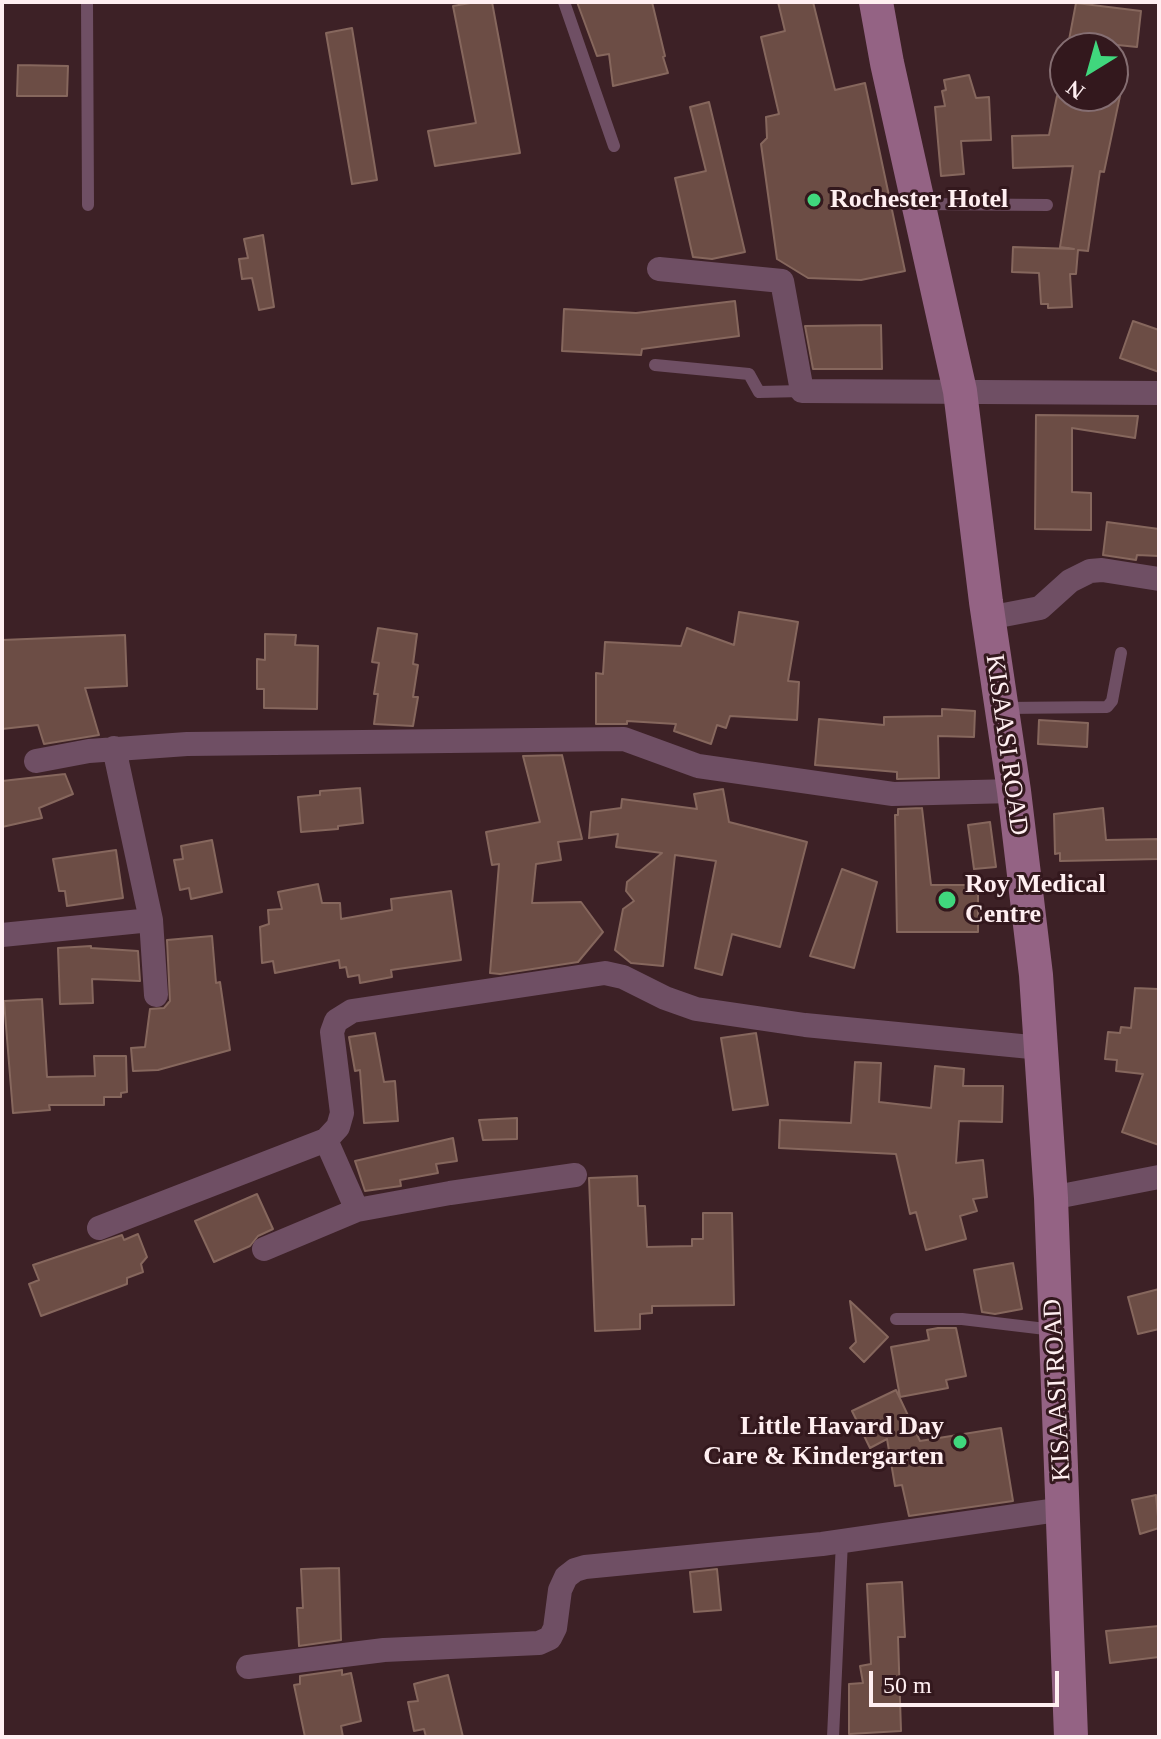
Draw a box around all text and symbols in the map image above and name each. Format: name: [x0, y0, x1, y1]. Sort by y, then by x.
north arrow: [1049, 32, 1129, 112]
text: N: [1062, 75, 1089, 105]
place label: Rochester Hotel: [830, 184, 1008, 216]
marker: Rochester Hotel: [805, 191, 823, 209]
street label: KISAASI ROAD: [978, 652, 1034, 838]
place label: Roy Medical Centre: [965, 869, 1106, 930]
marker: Roy Medical Centre: [936, 889, 958, 911]
street label: KISAASI ROAD: [1038, 1298, 1078, 1482]
place label: Little Havard Day Care & Kindergarten: [703, 1411, 944, 1472]
marker: Little Havard Day Care & Kindergarten: [951, 1433, 969, 1451]
scale bar: [873, 1655, 1063, 1705]
text: 50 m: [883, 1672, 932, 1698]

